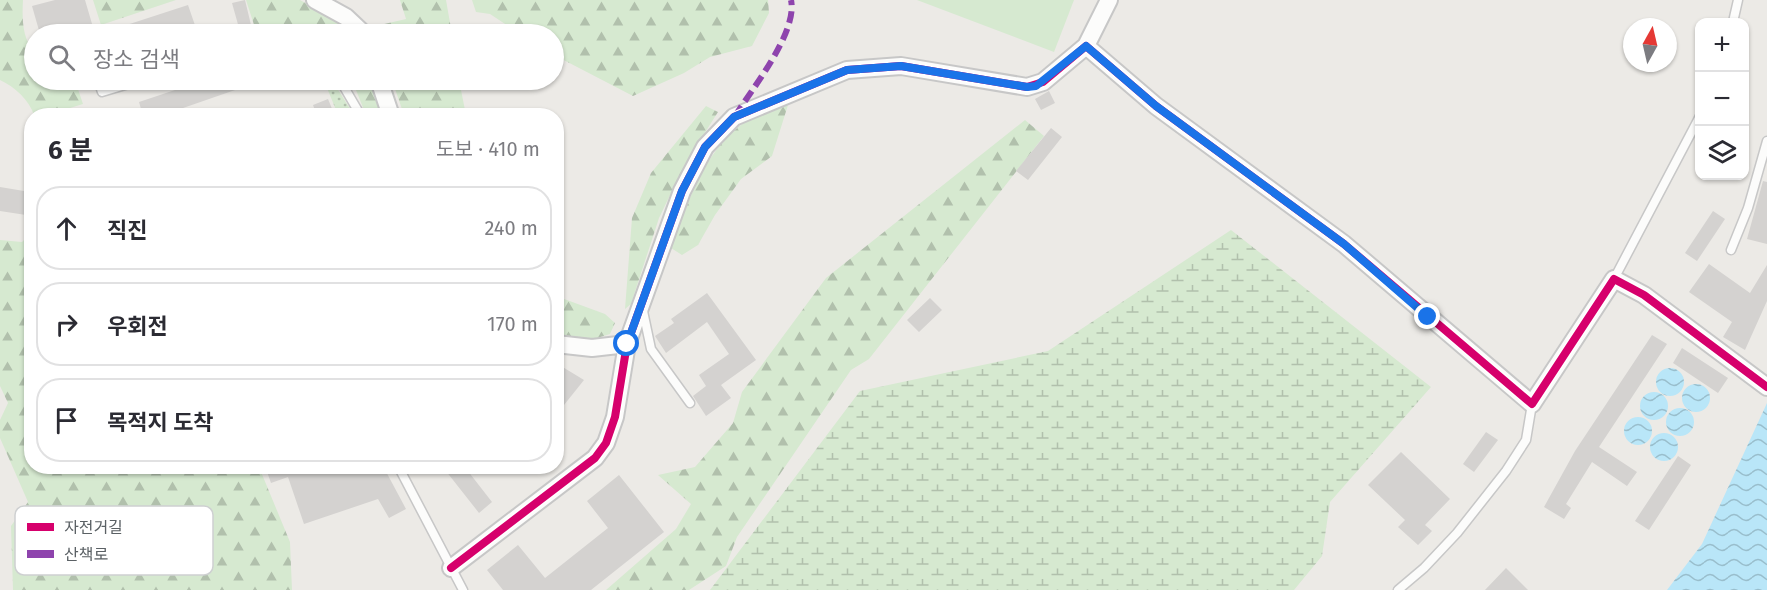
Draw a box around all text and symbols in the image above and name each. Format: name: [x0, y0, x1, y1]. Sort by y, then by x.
north arrow: [1623, 18, 1677, 72]
map controls: [1695, 18, 1749, 180]
button: +: [1695, 18, 1749, 72]
search box: [24, 24, 564, 90]
icon: search: [45, 41, 78, 74]
text: 장소 검색: [93, 46, 180, 73]
button: −: [1695, 72, 1749, 126]
button: layers: [1695, 126, 1749, 180]
text: 6 분: [48, 135, 93, 166]
text: 도보 · 410 m: [436, 137, 540, 161]
icon: ahead: [50, 212, 83, 245]
text: 240 m: [484, 216, 538, 240]
text: 직진: [107, 217, 147, 244]
route end: [1414, 303, 1440, 329]
icon: right: [50, 308, 83, 341]
text: 170 m: [487, 312, 538, 336]
text: 우회전: [107, 313, 168, 340]
route start: [613, 330, 639, 356]
icon: arrive: [50, 404, 83, 437]
text: 목적지 도착: [107, 409, 213, 436]
legend: [15, 506, 213, 575]
text: 자전거길: [64, 518, 123, 537]
text: 산책로: [64, 545, 108, 564]

